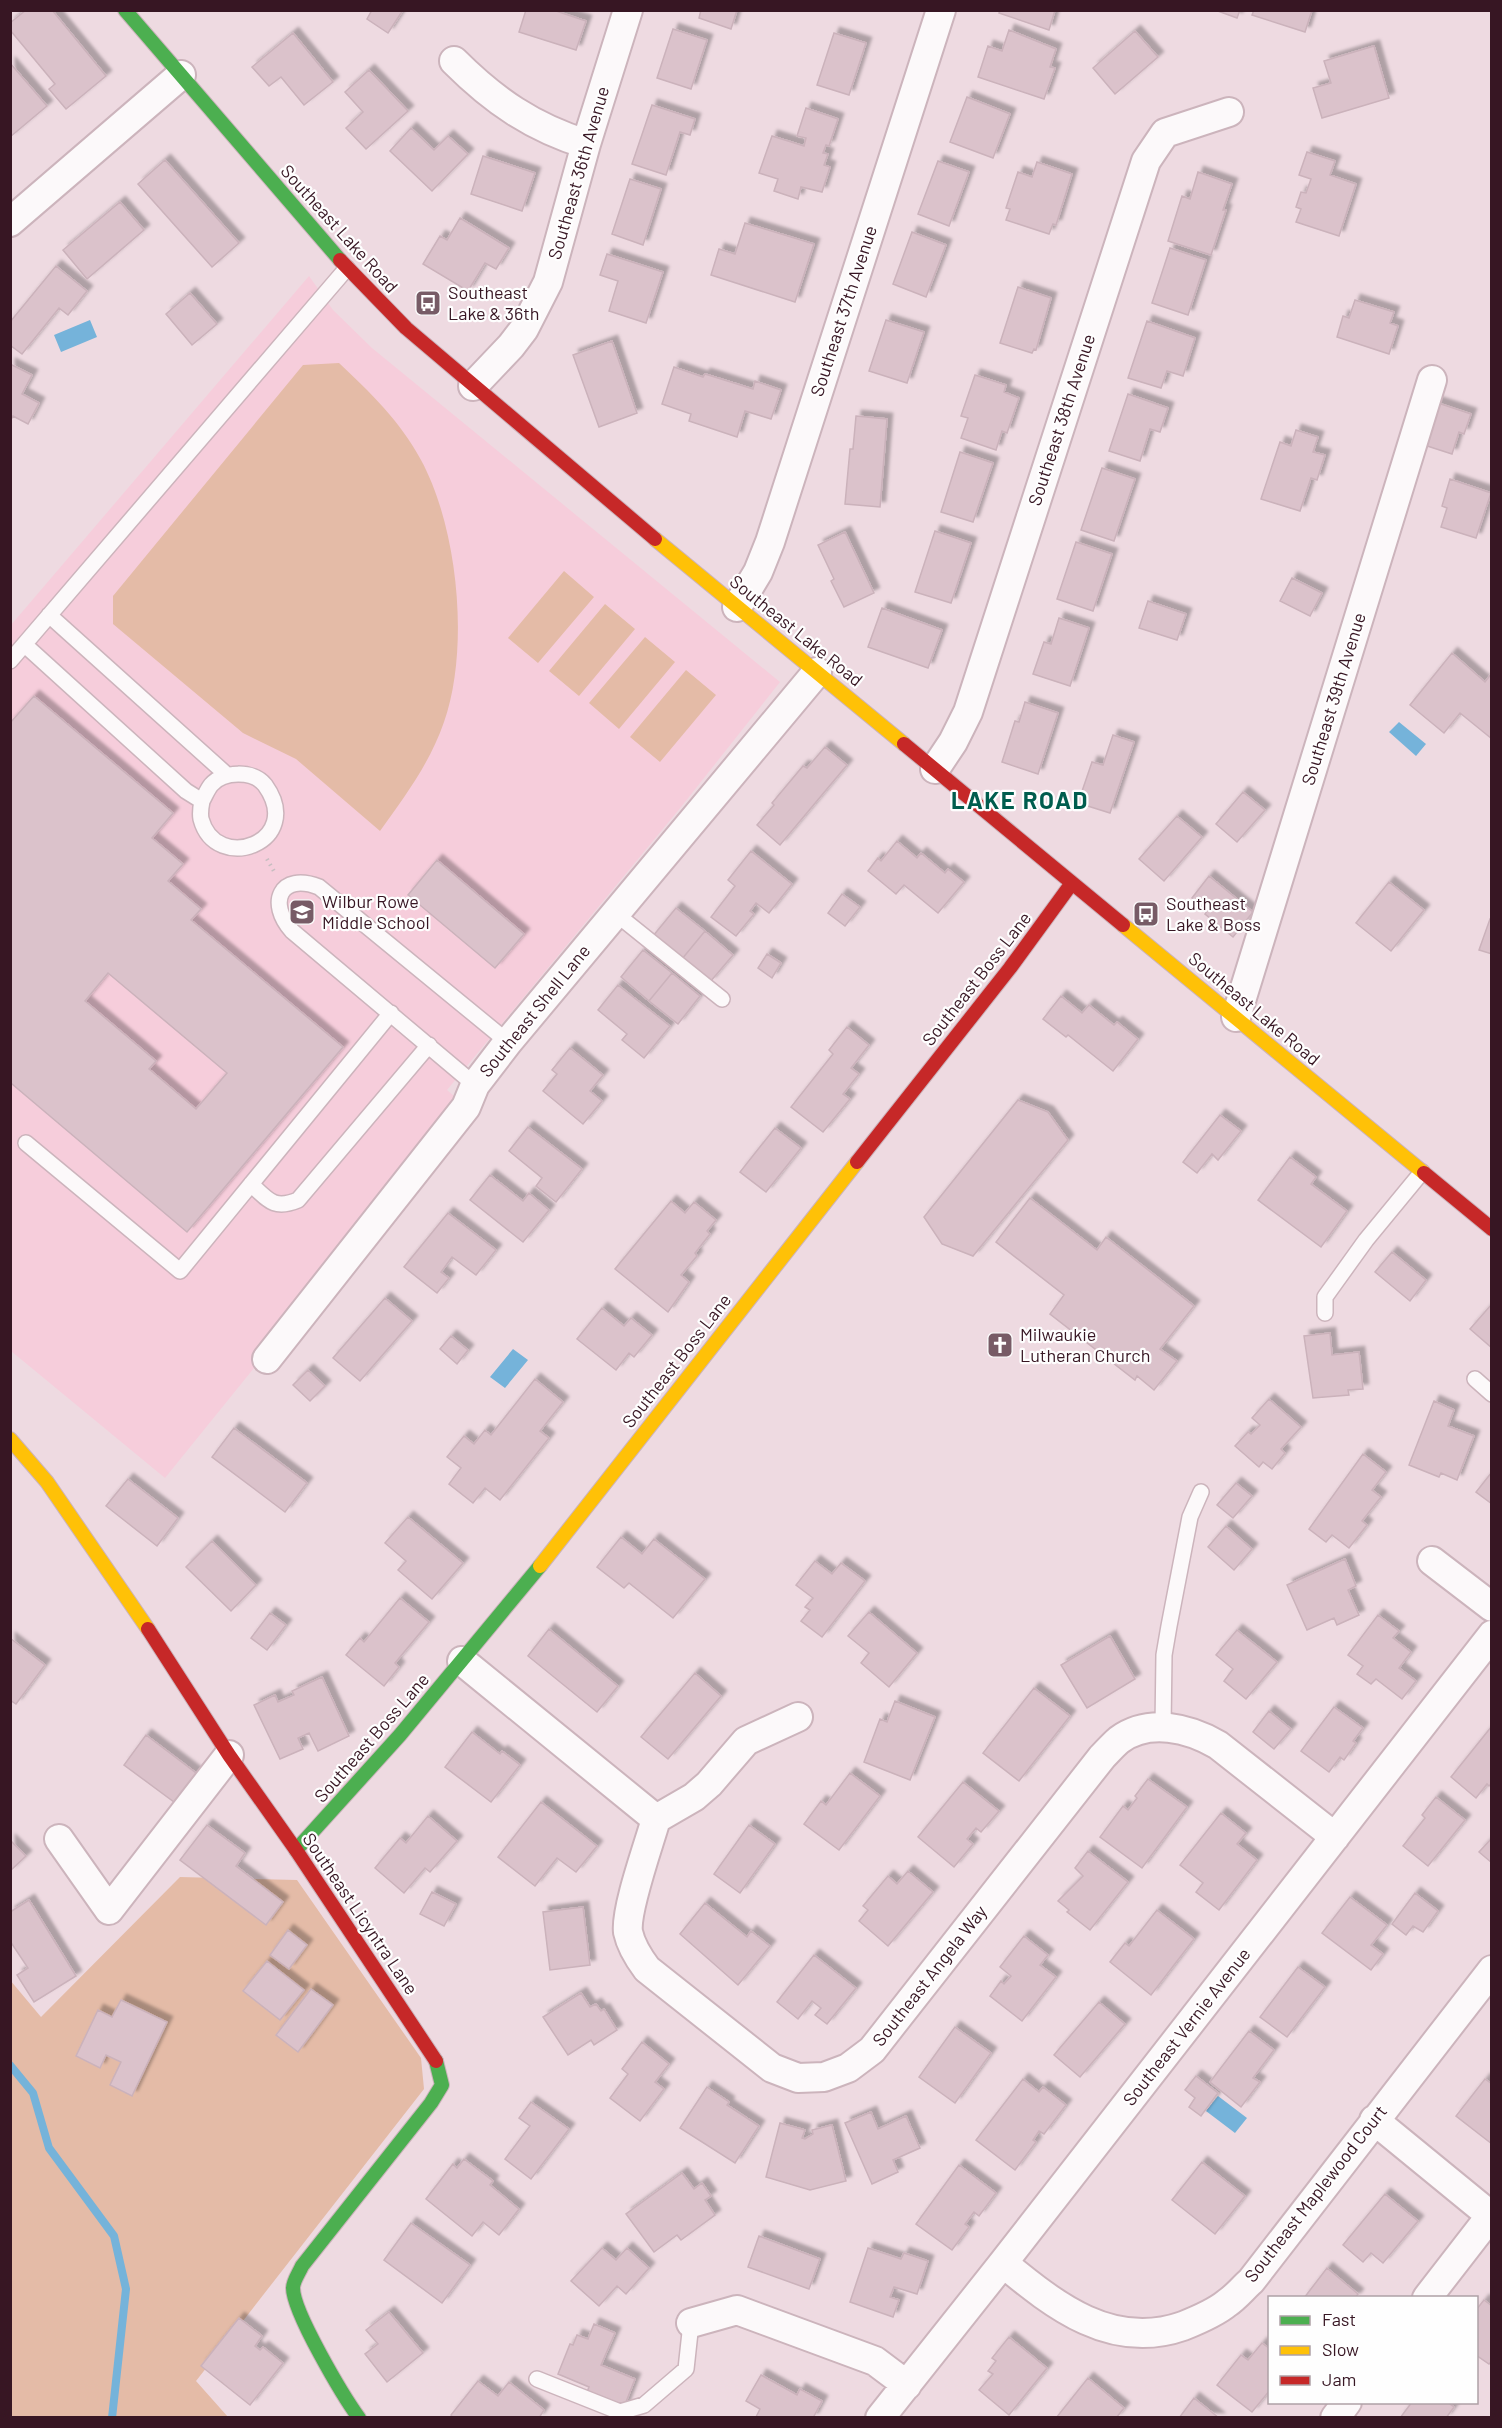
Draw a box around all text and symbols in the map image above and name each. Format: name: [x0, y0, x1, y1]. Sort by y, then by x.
street label: Southeast 36th Avenue: [543, 84, 613, 262]
street label: Southeast Lake Road: [276, 160, 403, 297]
street label: Southeast 37th Avenue: [805, 222, 881, 399]
place label: Southeast Lake & 36th: [448, 281, 540, 324]
bus stop icon: Southeast Lake & 36th: [413, 288, 443, 318]
street label: Southeast 38th Avenue: [1023, 331, 1099, 508]
street label: Southeast Lake Road: [726, 570, 868, 691]
street label: Southeast 39th Avenue: [1296, 610, 1370, 788]
district label: LAKE ROAD: [951, 785, 1089, 814]
place label: Wilbur Rowe Middle School: [322, 890, 430, 933]
place label: Southeast Lake & Boss: [1166, 892, 1261, 935]
school or university icon: Wilbur Rowe Middle School: [287, 897, 317, 927]
bus stop icon: Southeast Lake & Boss: [1131, 899, 1161, 929]
street label: Southeast Boss Lane: [917, 907, 1035, 1050]
street label: Southeast Shell Lane: [474, 940, 594, 1081]
street label: Southeast Lake Road: [1184, 947, 1325, 1070]
street label: Southeast Boss Lane: [617, 1289, 735, 1432]
place label: Milwaukie Lutheran Church: [1020, 1323, 1150, 1366]
church icon: Milwaukie Lutheran Church: [985, 1330, 1015, 1360]
street label: Southeast Boss Lane: [309, 1668, 433, 1806]
street label: Southeast Licyntra Lane: [299, 1828, 423, 1998]
street label: Southeast Angela Way: [867, 1901, 991, 2050]
street label: Southeast Vernie Avenue: [1118, 1943, 1255, 2110]
street label: Southeast Maplewood Court: [1239, 2101, 1391, 2286]
legend: [1268, 2296, 1478, 2404]
text: Fast: [1322, 2308, 1356, 2330]
text: Slow: [1322, 2338, 1359, 2360]
text: Jam: [1322, 2368, 1356, 2390]

